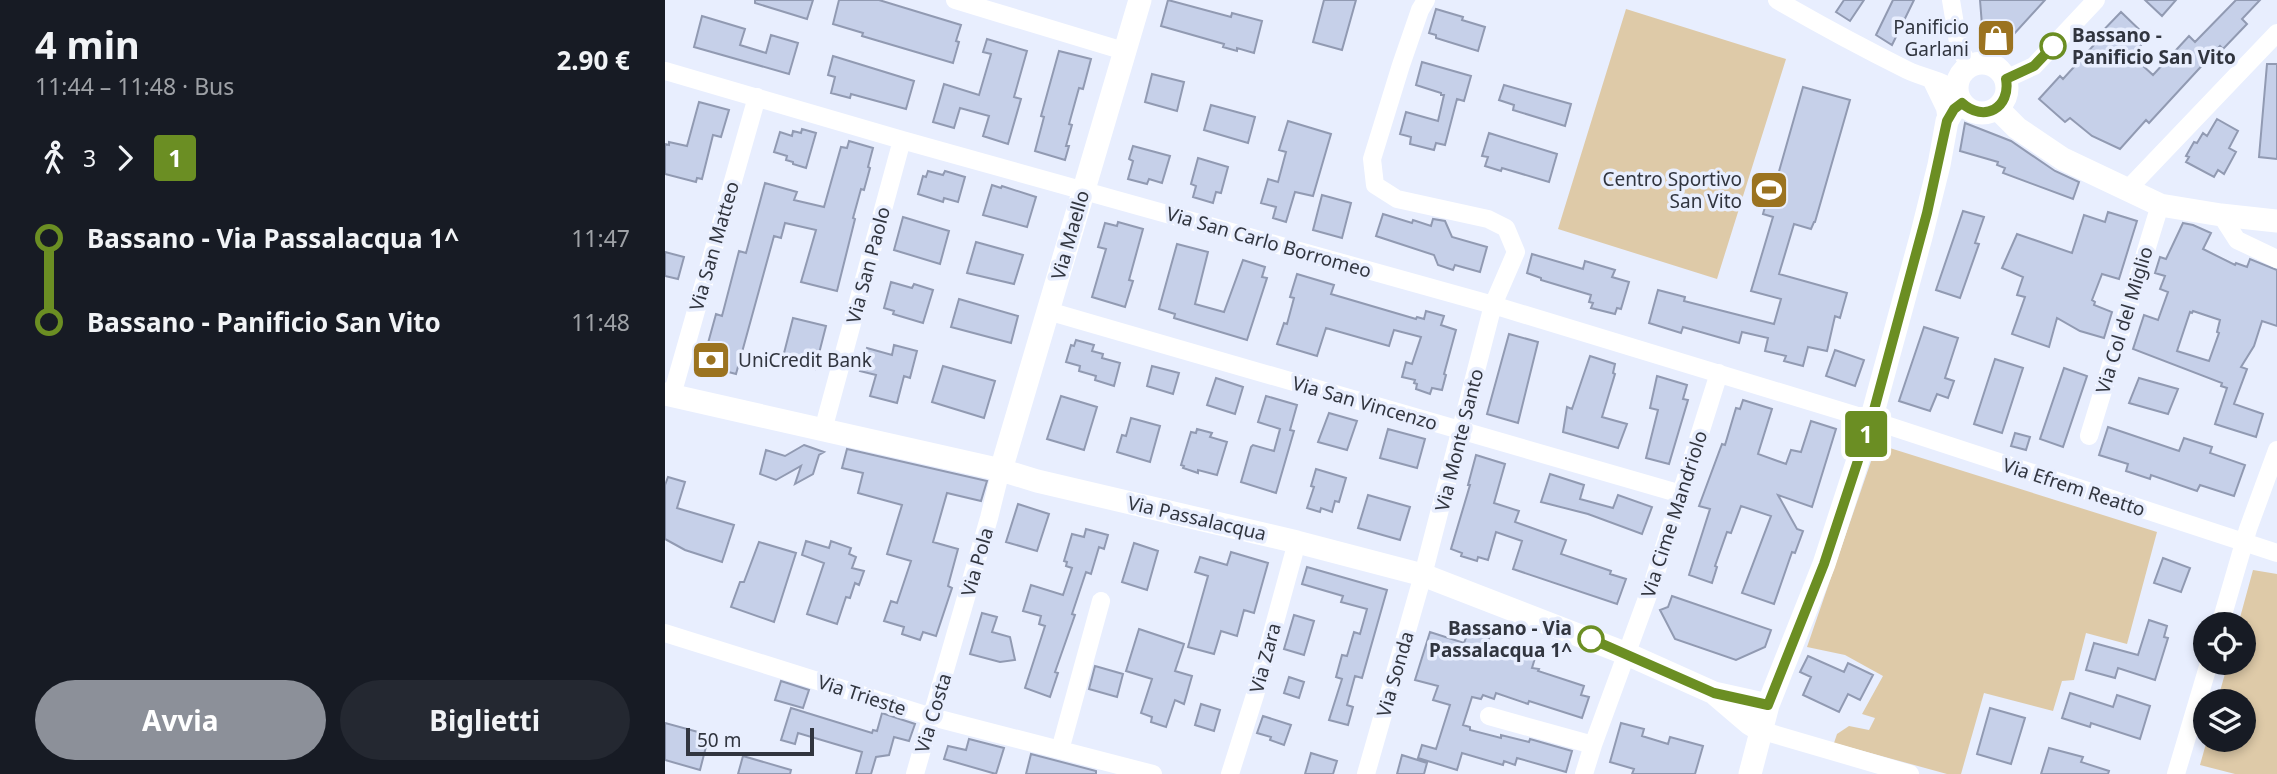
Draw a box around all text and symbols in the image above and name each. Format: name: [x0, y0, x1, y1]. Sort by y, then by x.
place label: Panificio Garlani: [1893, 14, 1969, 62]
shop icon: Panificio Garlani: [1975, 17, 2017, 59]
text: 4 min: [35, 18, 140, 70]
place label: Bassano - Panificio San Vito: [2072, 22, 2236, 70]
marker: Bassano - Panificio San Vito: [2040, 33, 2066, 59]
text: 2.90 €: [556, 42, 630, 78]
text: 11:44 – 11:48 · Bus: [35, 70, 234, 102]
icon: walk: [35, 139, 73, 177]
icon: forward: [106, 139, 144, 177]
text: 1: [168, 141, 182, 174]
text: 3: [83, 142, 96, 174]
place label: Centro Sportivo San Vito: [1602, 166, 1742, 214]
sports icon: Centro Sportivo San Vito: [1748, 169, 1790, 211]
street label: Via San Matteo: [683, 178, 745, 314]
street label: Via Maello: [1045, 187, 1095, 283]
street label: Via San Carlo Borromeo: [1163, 200, 1375, 284]
street label: Via San Paolo: [840, 204, 896, 326]
text: Bassano - Via Passalacqua 1^: [87, 220, 459, 256]
text: 11:47: [571, 222, 630, 254]
street label: Via Col del Miglio: [2089, 243, 2159, 397]
text: Bassano - Panificio San Vito: [87, 304, 441, 340]
text: 11:48: [571, 306, 630, 338]
bank icon: UniCredit Bank: [690, 339, 732, 381]
place label: UniCredit Bank: [738, 347, 872, 373]
street label: Via Monte Santo: [1429, 366, 1489, 514]
street label: Via San Vincenzo: [1289, 370, 1441, 436]
line badge: 1: [1843, 411, 1889, 457]
text: 1: [1859, 417, 1873, 450]
street label: Via Cime Mandriolo: [1635, 427, 1713, 601]
street label: Via Efrem Reatto: [1999, 452, 2149, 522]
street label: Via Passalacqua: [1125, 489, 1269, 547]
street label: Via Pola: [955, 525, 999, 599]
map controls: [2193, 612, 2256, 752]
button: locate: [2193, 612, 2256, 675]
place label: Bassano - Via Passalacqua 1^: [1429, 615, 1572, 663]
street label: Via Zara: [1243, 620, 1287, 696]
marker: Bassano - Via Passalacqua 1^: [1578, 626, 1604, 652]
street label: Via Sonda: [1370, 628, 1420, 720]
street label: Via Trieste: [814, 668, 910, 722]
street label: Via Costa: [909, 670, 957, 756]
button: Avvia: [35, 680, 326, 760]
button: Biglietti: [340, 680, 630, 760]
button: layers: [2193, 689, 2256, 752]
scale bar: [686, 725, 814, 757]
text: 50 m: [697, 727, 741, 753]

